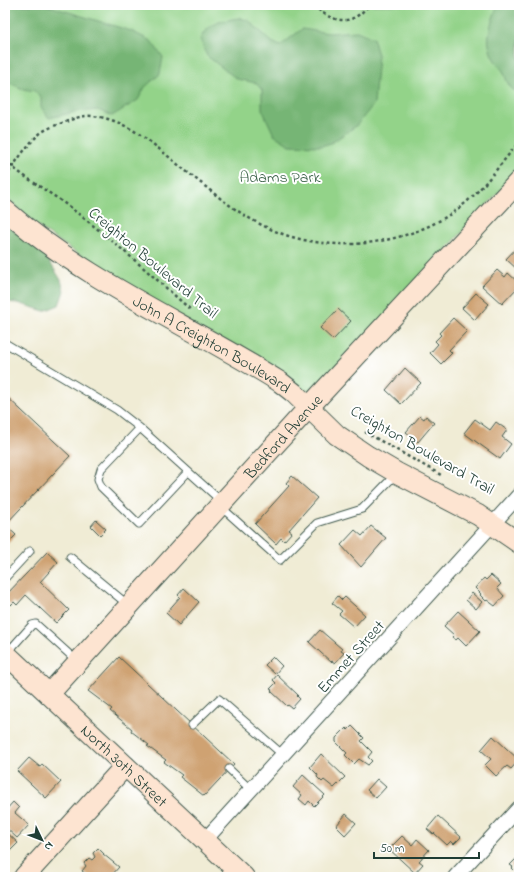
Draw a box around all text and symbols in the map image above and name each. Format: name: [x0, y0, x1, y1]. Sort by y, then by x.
park label: Adams Park: [240, 166, 321, 190]
street label: Creighton Boulevard Trail: [83, 202, 223, 325]
street label: John A Creighton Boulevard: [128, 290, 296, 400]
street label: Bedford Avenue: [238, 389, 330, 486]
street label: Creighton Boulevard Trail: [346, 400, 499, 502]
street label: Emmet Street: [312, 615, 391, 699]
street label: North 30th Street: [74, 720, 173, 814]
north arrow: [22, 820, 62, 860]
scale bar: [374, 834, 479, 860]
text: N: [40, 838, 57, 854]
text: 50 m: [380, 840, 404, 858]

